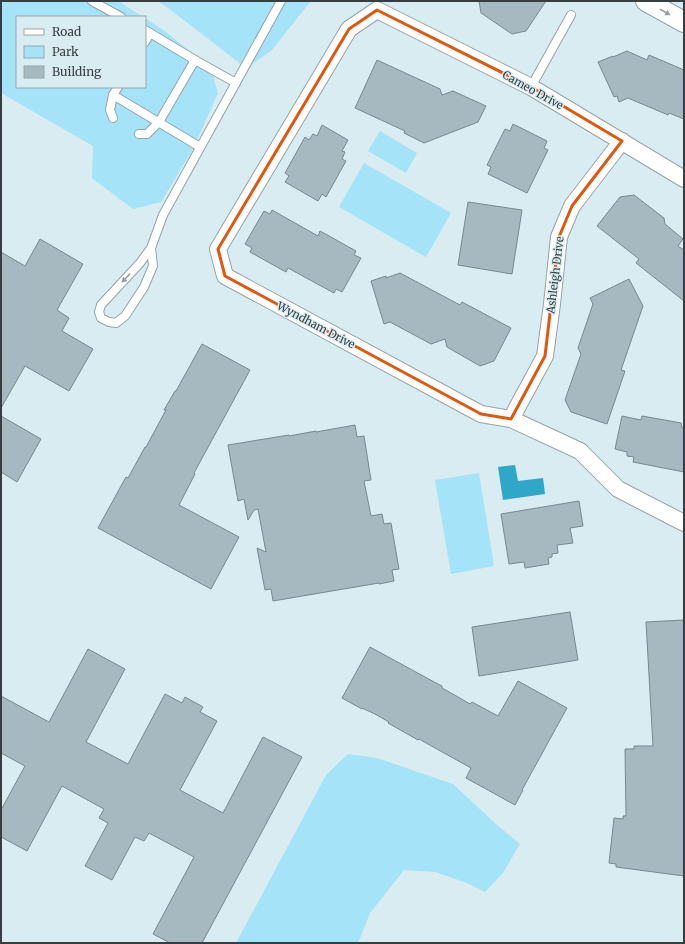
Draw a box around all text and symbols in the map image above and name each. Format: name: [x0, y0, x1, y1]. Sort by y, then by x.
one-way arrow: [659, 8, 671, 15]
legend: [16, 16, 146, 88]
text: Road: [52, 24, 81, 39]
text: Park: [52, 44, 79, 59]
text: Building: [52, 64, 102, 79]
street label: Cameo Drive: [500, 68, 566, 113]
street label: Ashleigh Drive: [543, 235, 567, 315]
one-way arrow: [122, 273, 131, 283]
street label: Wyndham Drive: [274, 298, 358, 352]

